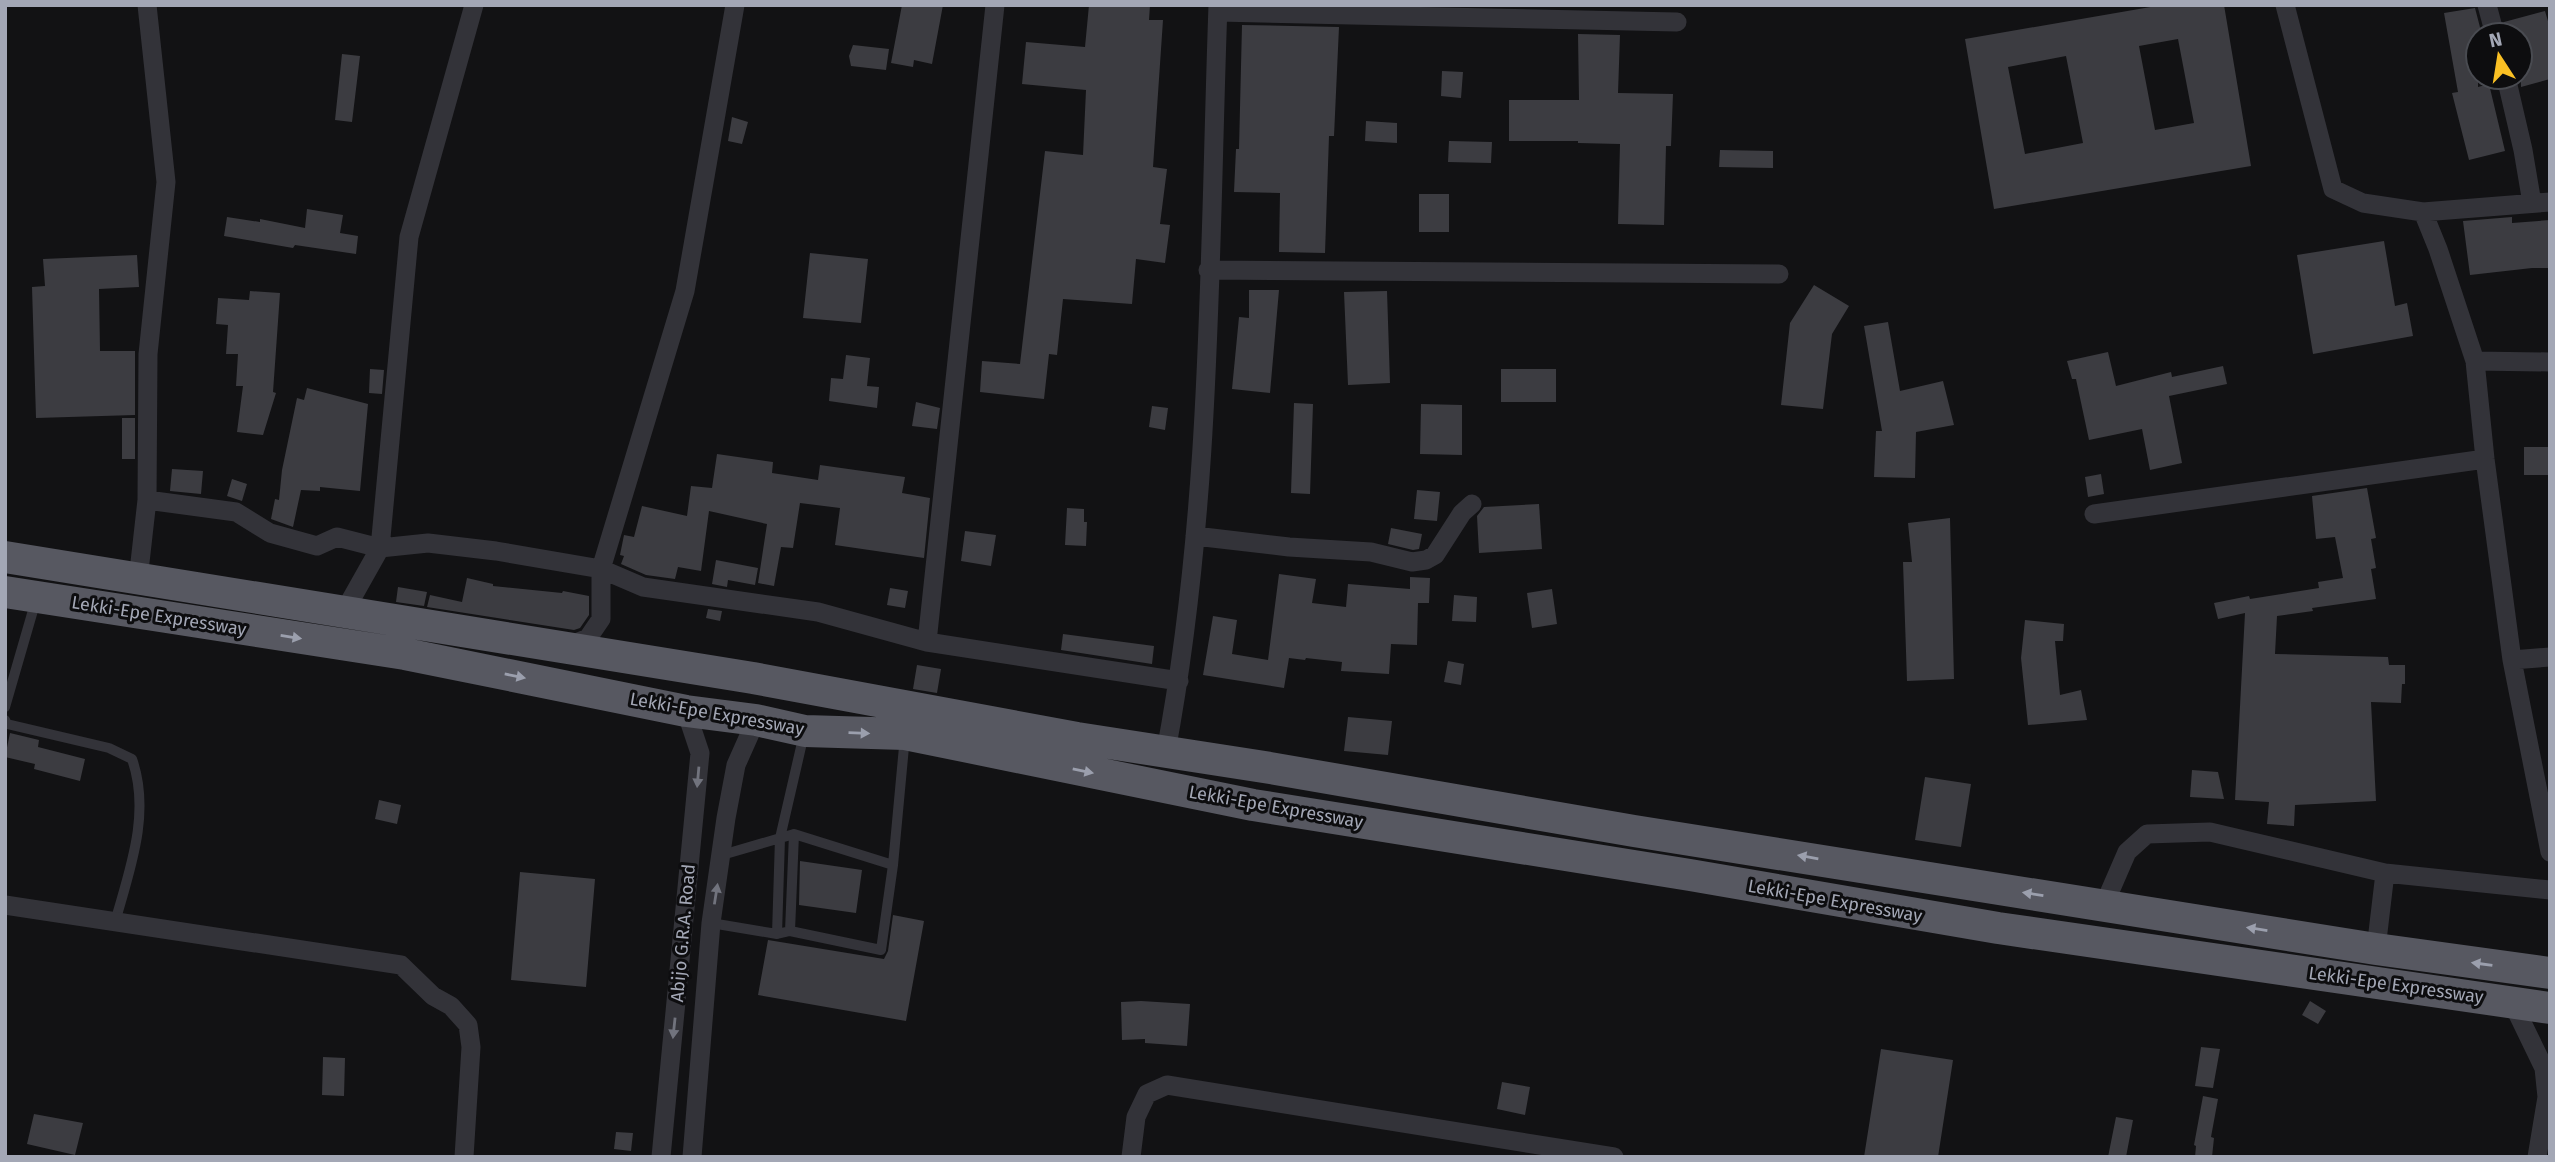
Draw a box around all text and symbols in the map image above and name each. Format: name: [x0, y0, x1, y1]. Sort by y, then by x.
north arrow: [2464, 21, 2534, 91]
text: N: [2487, 27, 2504, 52]
street label: Lekki-Epe Expressway: [70, 591, 248, 641]
one-way arrow: [280, 631, 302, 642]
one-way arrow: [504, 671, 526, 682]
street label: Lekki-Epe Expressway: [628, 688, 806, 740]
one-way arrow: [849, 727, 871, 738]
one-way arrow: [1072, 765, 1094, 776]
one-way arrow: [692, 766, 703, 788]
street label: Lekki-Epe Expressway: [1187, 781, 1365, 833]
one-way arrow: [1797, 852, 1819, 863]
street label: Abijo G.R.A. Road: [666, 863, 700, 1003]
street label: Lekki-Epe Expressway: [1746, 875, 1924, 927]
one-way arrow: [711, 883, 722, 905]
one-way arrow: [2021, 888, 2043, 899]
one-way arrow: [2246, 923, 2268, 934]
one-way arrow: [2471, 958, 2493, 969]
street label: Lekki-Epe Expressway: [2307, 962, 2485, 1008]
one-way arrow: [668, 1017, 679, 1039]

